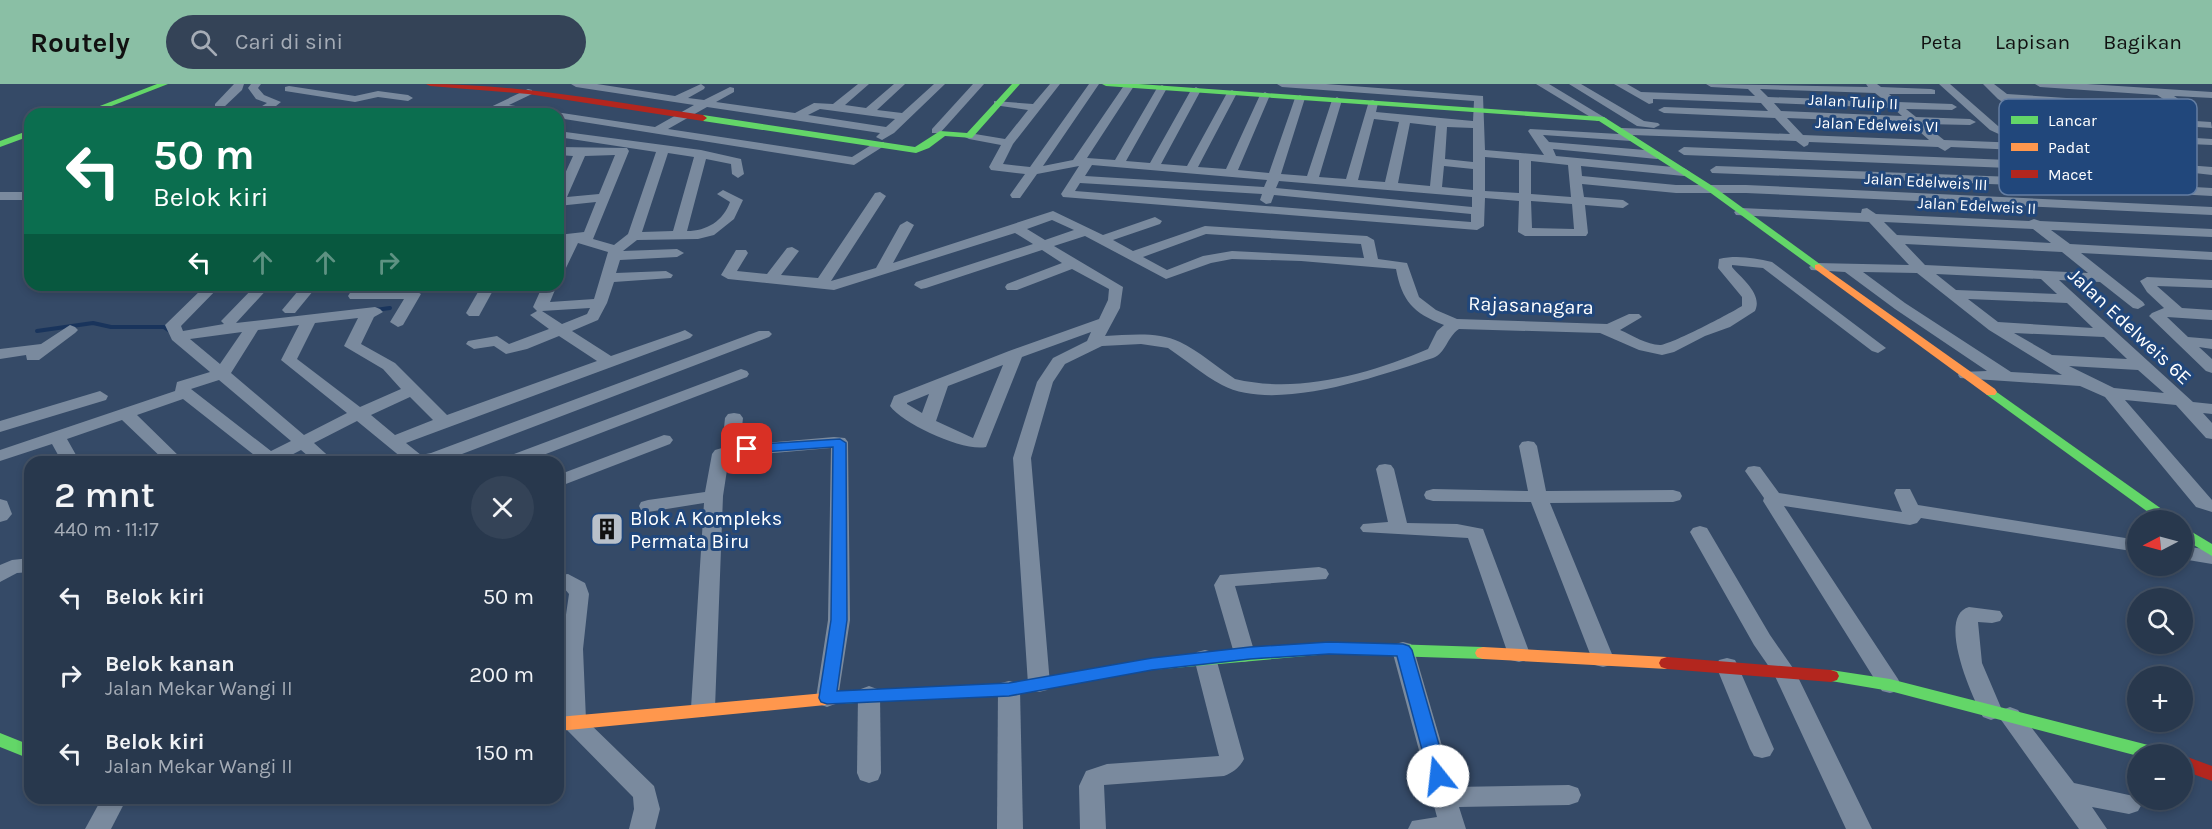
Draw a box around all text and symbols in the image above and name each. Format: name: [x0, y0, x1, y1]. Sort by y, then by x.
search box: [166, 15, 586, 69]
text: Routely: [30, 26, 130, 59]
icon: search: [187, 26, 220, 59]
text: Cari di sini: [235, 29, 343, 55]
text: Peta: [1920, 30, 1962, 54]
text: Lapisan: [1995, 30, 2070, 54]
text: Bagikan: [2103, 30, 2182, 54]
street label: Jalan Tulip II: [1808, 90, 1898, 113]
legend: [1999, 99, 2197, 195]
text: Lancar: [2048, 111, 2097, 130]
street label: Jalan Edelweis VI: [1815, 113, 1939, 136]
text: 50 m: [153, 130, 255, 180]
icon: left: [54, 132, 132, 210]
text: Padat: [2048, 138, 2090, 157]
text: Macet: [2048, 165, 2093, 184]
street label: Jalan Edelweis III: [1864, 169, 1988, 194]
text: Belok kiri: [153, 181, 269, 213]
street label: Jalan Edelweis II: [1917, 193, 2037, 218]
icon: left: [183, 246, 216, 279]
icon: ahead: [246, 246, 279, 279]
icon: ahead: [309, 246, 342, 279]
icon: right: [372, 246, 405, 279]
street label: Jalan Edelweis 6E: [2063, 263, 2196, 389]
street label: Rajasanagara: [1468, 292, 1594, 319]
pin: [721, 423, 772, 474]
icon: arrive: [730, 432, 763, 465]
text: 2 mnt: [54, 474, 155, 516]
button: close: [471, 476, 534, 539]
place label: Blok A Kompleks Permata Biru: [630, 507, 782, 553]
north arrow: [2127, 510, 2193, 576]
map controls: [2127, 510, 2193, 810]
building icon: Blok A Kompleks Permata Biru: [589, 511, 625, 547]
text: 440 m · 11:17: [54, 518, 159, 541]
icon: left: [54, 581, 87, 614]
text: Belok kiri: [105, 584, 205, 610]
text: 50 m: [483, 584, 534, 610]
button: search: [2127, 588, 2193, 654]
text: Belok kanan: [105, 651, 235, 677]
icon: right: [54, 659, 87, 692]
text: 200 m: [469, 662, 534, 688]
button: +: [2127, 666, 2193, 732]
text: Jalan Mekar Wangi II: [105, 677, 293, 700]
text: Belok kiri: [105, 729, 205, 755]
icon: left: [54, 737, 87, 770]
text: 150 m: [475, 740, 534, 766]
position arrow: [1406, 744, 1470, 808]
button: −: [2127, 744, 2193, 810]
text: Jalan Mekar Wangi II: [105, 755, 293, 778]

